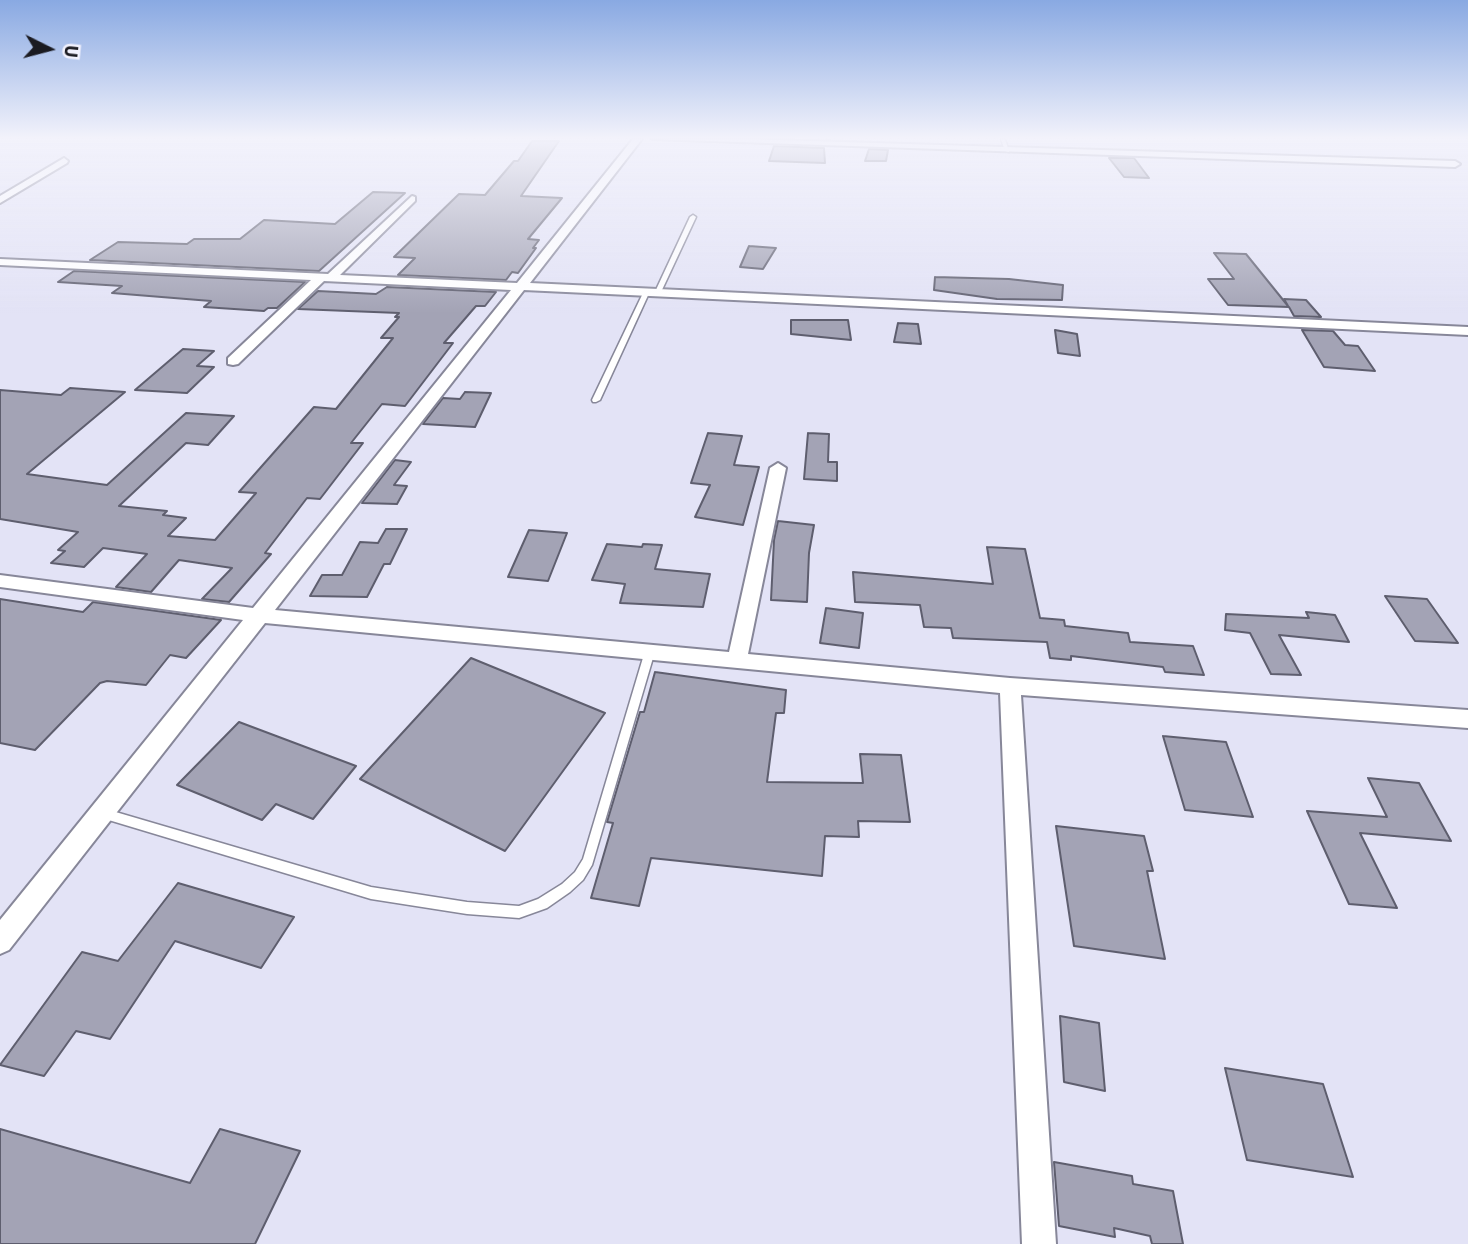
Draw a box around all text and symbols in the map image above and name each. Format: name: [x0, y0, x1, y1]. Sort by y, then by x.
north arrow: [14, 14, 84, 84]
text: U: [56, 44, 84, 59]

